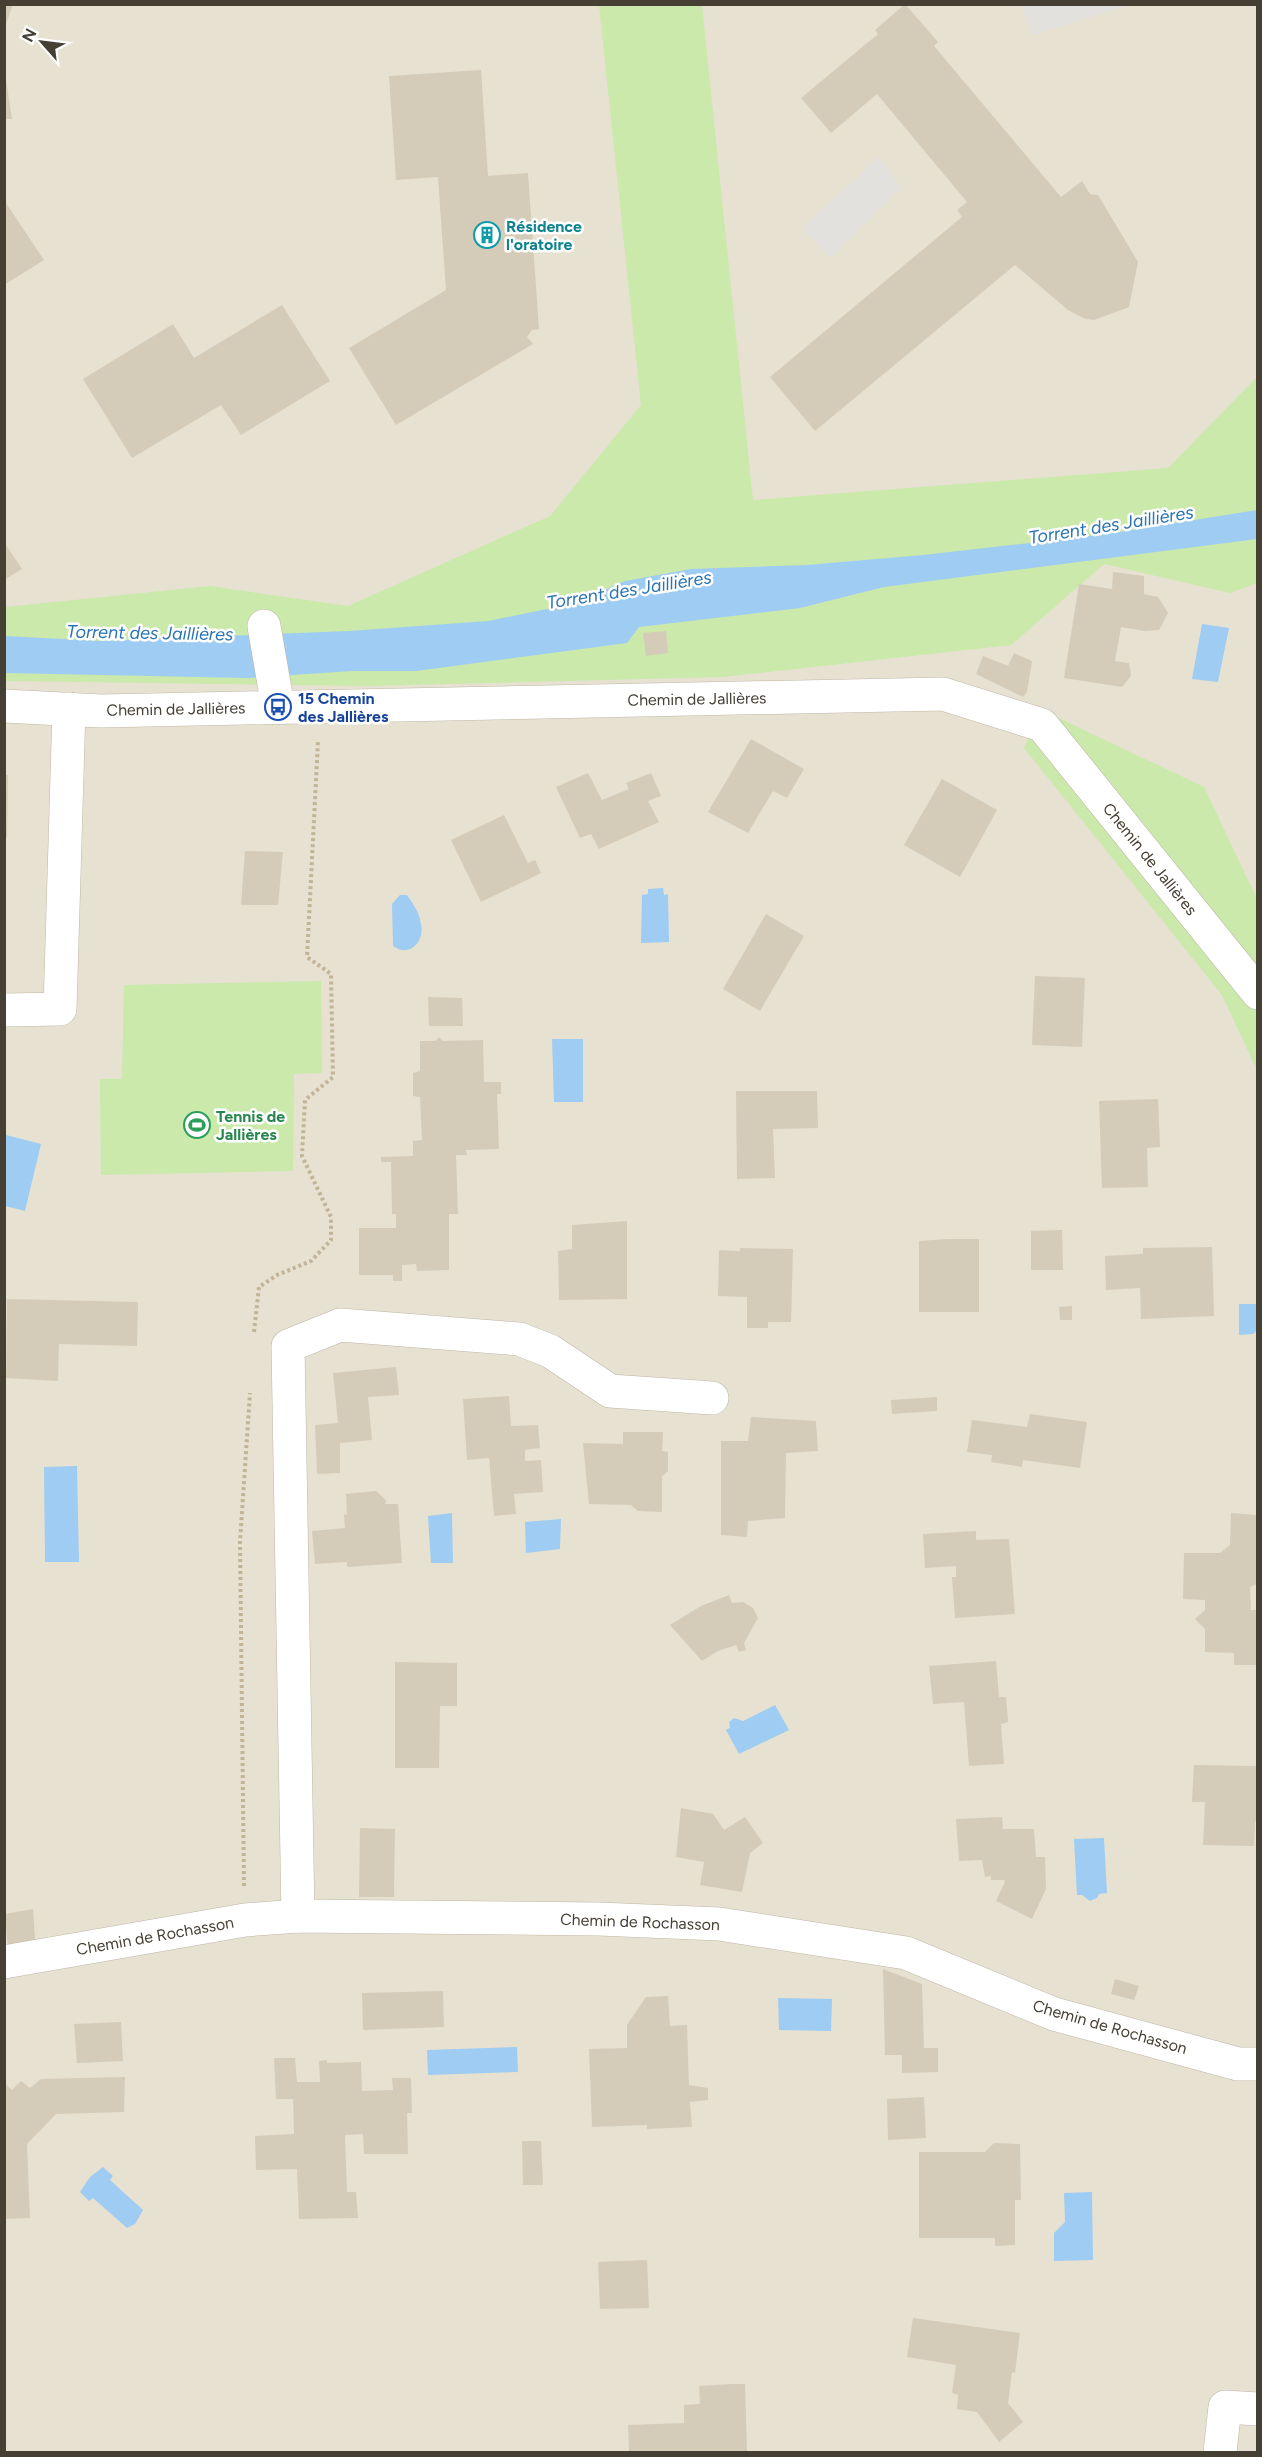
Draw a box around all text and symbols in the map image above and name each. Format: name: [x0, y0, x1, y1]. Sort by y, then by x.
north arrow: [12, 12, 72, 72]
text: N: [18, 25, 40, 45]
place label: Résidence l'oratoire: [506, 217, 582, 254]
building icon: Résidence l'oratoire: [472, 220, 502, 250]
water label: Torrent des Jaillières: [1027, 501, 1196, 549]
water label: Torrent des Jaillières: [545, 566, 714, 614]
water label: Torrent des Jaillières: [67, 621, 234, 645]
street label: Chemin de Jallières: [627, 688, 767, 710]
place label: 15 Chemin des Jallières: [298, 689, 389, 726]
bus stop icon: 15 Chemin des Jallières: [263, 692, 293, 722]
street label: Chemin de Jallières: [106, 698, 246, 720]
street label: Chemin de Jallières: [1099, 799, 1201, 919]
place label: Tennis de Jallières: [216, 1107, 285, 1144]
sports icon: Tennis de Jallières: [182, 1110, 212, 1140]
street label: Chemin de Rochasson: [560, 1910, 720, 1934]
street label: Chemin de Rochasson: [75, 1913, 235, 1959]
street label: Chemin de Rochasson: [1031, 1996, 1189, 2058]

